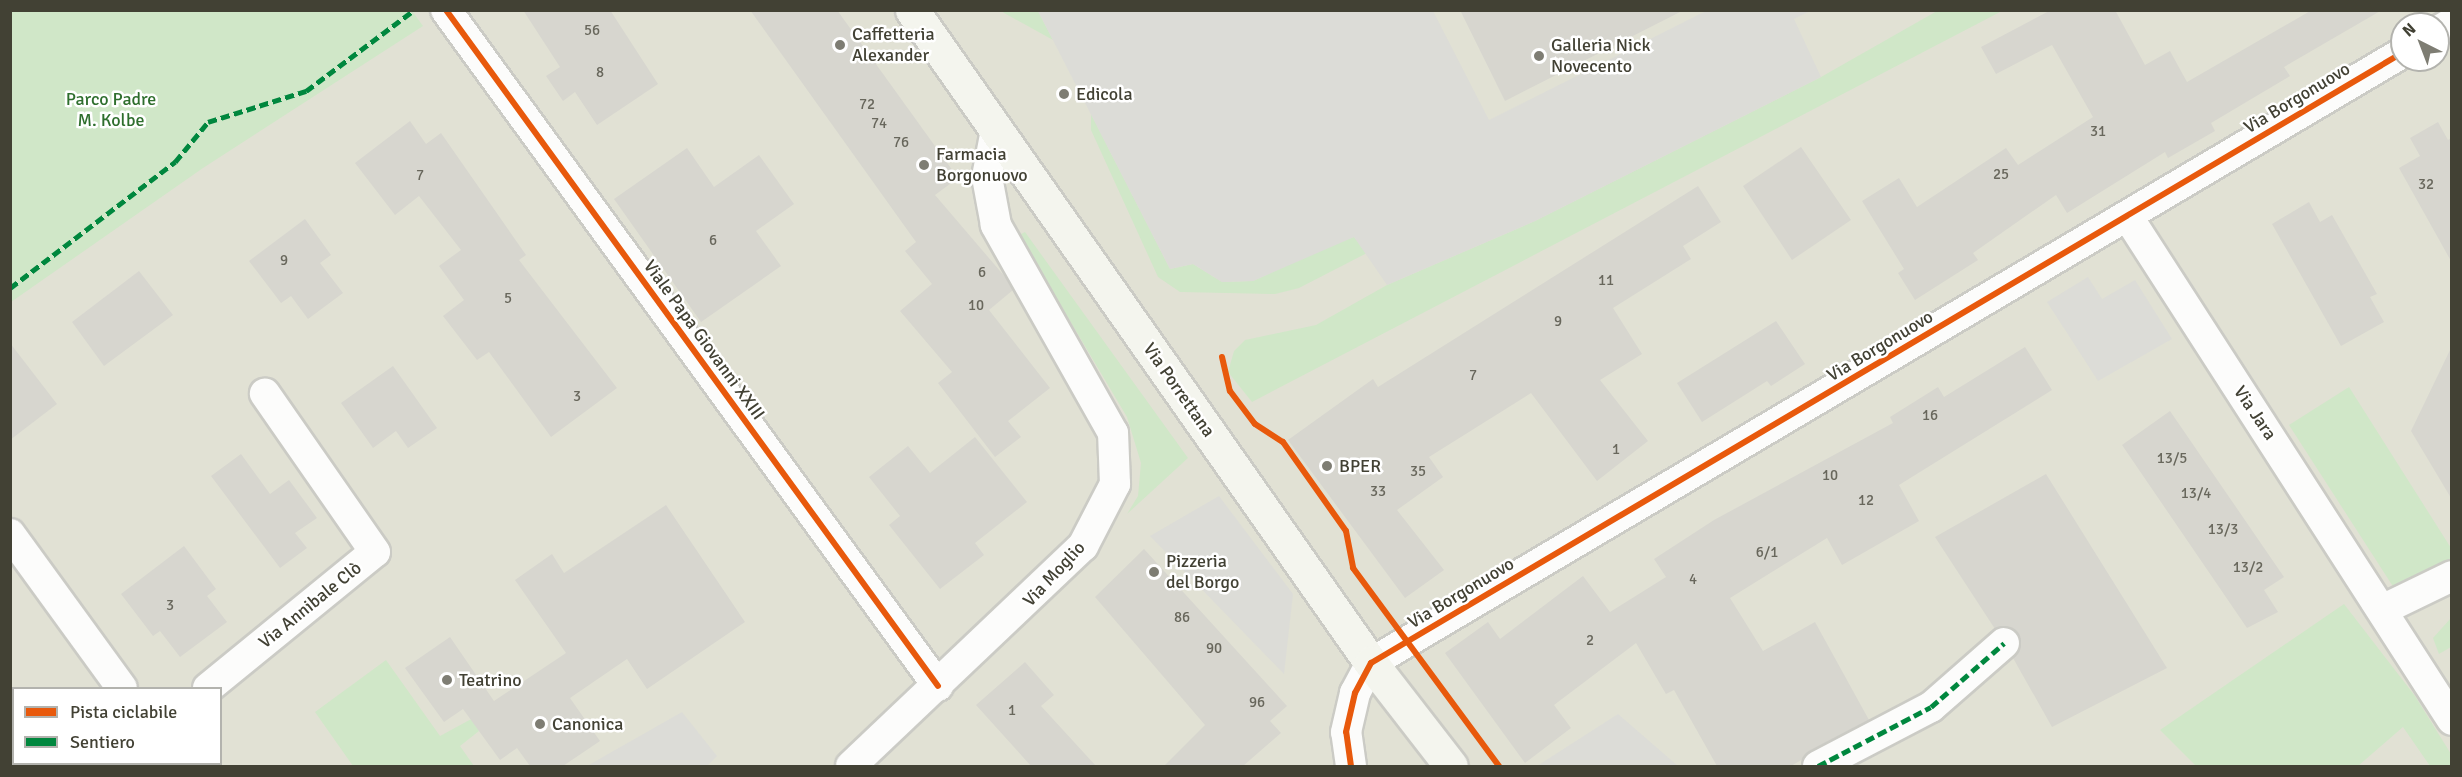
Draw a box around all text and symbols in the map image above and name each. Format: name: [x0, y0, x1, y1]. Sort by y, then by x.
north arrow: [2390, 12, 2450, 72]
text: N: [2398, 19, 2420, 41]
house number: 56: [584, 22, 600, 40]
place label: Caffetteria Alexander: [852, 24, 935, 66]
place label: Galleria Nick Novecento: [1551, 35, 1650, 78]
marker: Caffetteria Alexander: [833, 38, 847, 52]
marker: Galleria Nick Novecento: [1532, 49, 1546, 63]
street label: Via Borgonuovo: [2240, 58, 2354, 138]
house number: 8: [596, 64, 604, 82]
place label: Edicola: [1076, 83, 1133, 105]
marker: Edicola: [1057, 87, 1071, 101]
park label: Parco Padre M. Kolbe: [66, 89, 156, 132]
house number: 72: [859, 96, 875, 114]
house number: 74: [871, 115, 887, 133]
house number: 31: [2090, 123, 2106, 141]
house number: 76: [893, 134, 909, 152]
place label: Farmacia Borgonuovo: [936, 144, 1028, 186]
marker: Farmacia Borgonuovo: [917, 158, 931, 172]
house number: 25: [1993, 166, 2009, 184]
house number: 7: [416, 167, 424, 185]
house number: 32: [2418, 176, 2434, 194]
house number: 6: [709, 232, 717, 250]
house number: 9: [280, 252, 288, 270]
street label: Viale Papa Giovanni XXIII: [639, 256, 769, 424]
house number: 6: [978, 264, 986, 282]
house number: 11: [1598, 272, 1614, 290]
house number: 5: [504, 290, 512, 308]
house number: 10: [968, 297, 984, 315]
street label: Via Borgonuovo: [1823, 306, 1937, 386]
house number: 9: [1554, 313, 1562, 331]
street label: Via Porrettana: [1139, 339, 1219, 441]
house number: 7: [1469, 367, 1477, 385]
street label: Via Jara: [2229, 382, 2281, 444]
house number: 3: [573, 388, 581, 406]
house number: 16: [1922, 407, 1938, 425]
house number: 1: [1612, 441, 1620, 459]
house number: 13/5: [2157, 450, 2187, 468]
place label: BPER: [1339, 455, 1381, 477]
marker: BPER: [1320, 459, 1334, 473]
house number: 35: [1410, 463, 1426, 481]
house number: 10: [1822, 467, 1838, 485]
house number: 33: [1370, 483, 1386, 501]
house number: 13/4: [2181, 485, 2211, 503]
house number: 12: [1858, 492, 1874, 510]
house number: 13/3: [2208, 521, 2238, 539]
street label: Via Moglio: [1018, 537, 1090, 611]
house number: 6/1: [1756, 544, 1778, 562]
place label: Pizzeria del Borgo: [1166, 551, 1239, 594]
street label: Via Borgonuovo: [1404, 553, 1518, 633]
street label: Via Annibale Clò: [254, 557, 366, 653]
house number: 13/2: [2233, 559, 2263, 577]
marker: Pizzeria del Borgo: [1147, 565, 1161, 579]
house number: 4: [1689, 571, 1697, 589]
house number: 3: [166, 597, 174, 615]
house number: 86: [1174, 609, 1190, 627]
house number: 2: [1586, 632, 1594, 650]
house number: 90: [1206, 640, 1222, 658]
place label: Teatrino: [459, 669, 522, 691]
marker: Teatrino: [440, 673, 454, 687]
legend: [12, 687, 222, 765]
house number: 96: [1249, 694, 1265, 712]
text: Pista ciclabile: [70, 701, 177, 723]
house number: 1: [1008, 702, 1016, 720]
place label: Canonica: [552, 713, 623, 735]
marker: Canonica: [533, 717, 547, 731]
text: Sentiero: [70, 731, 135, 753]

